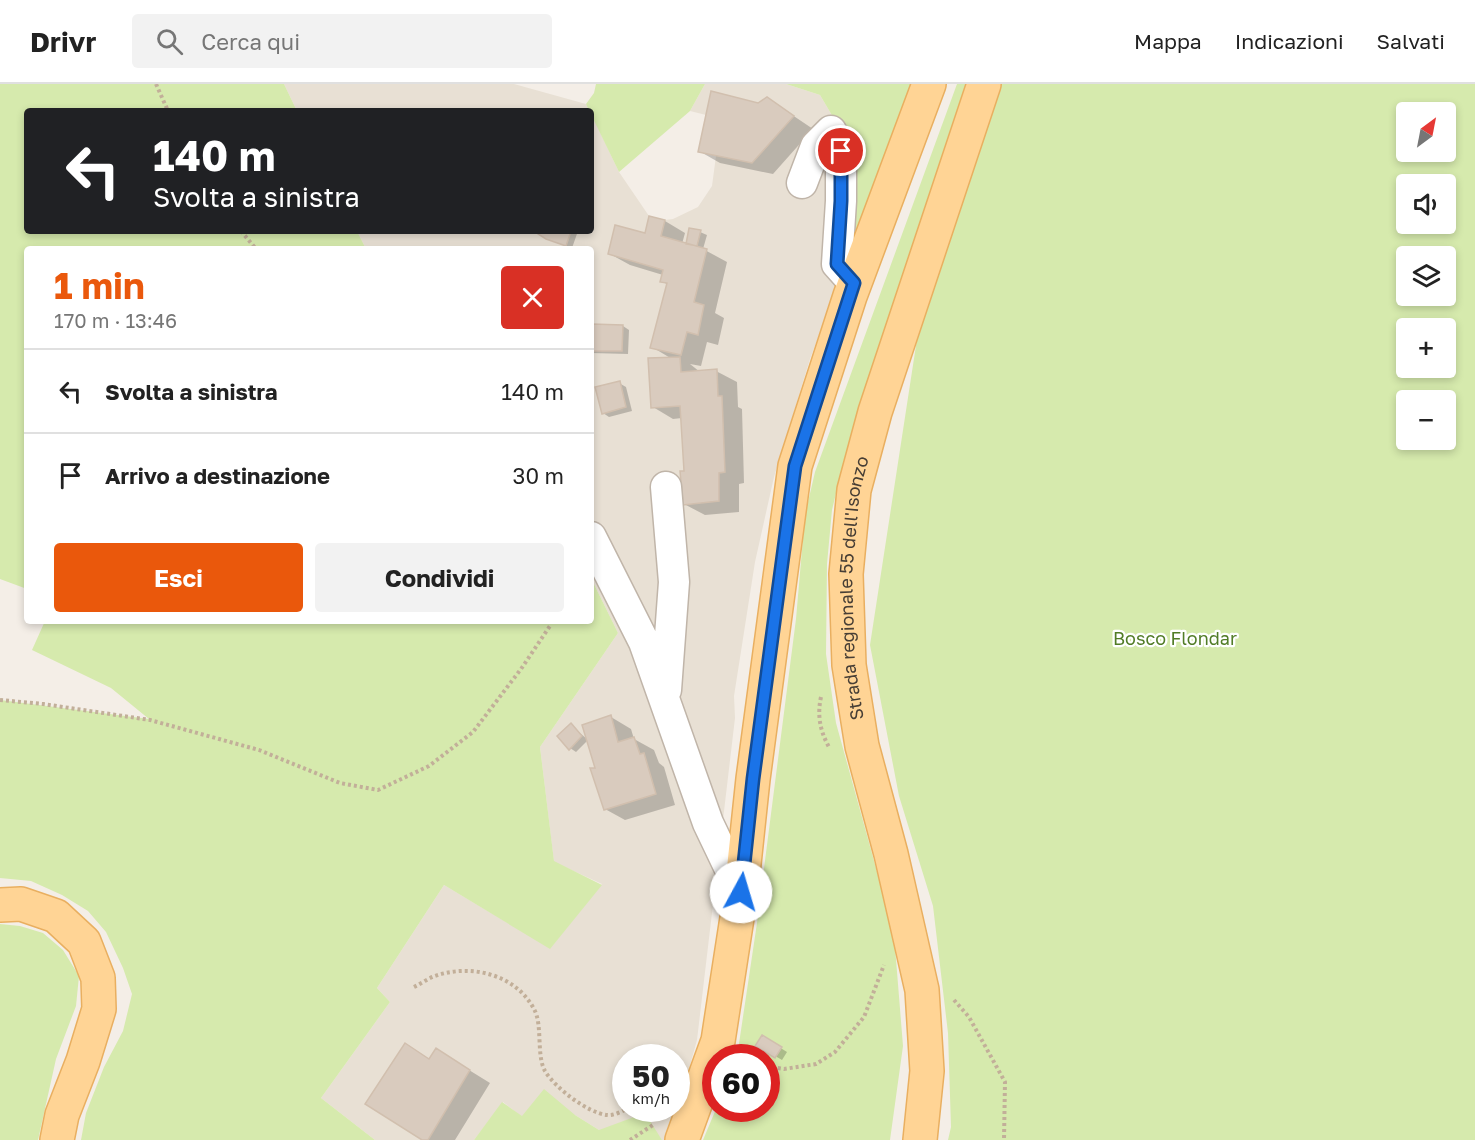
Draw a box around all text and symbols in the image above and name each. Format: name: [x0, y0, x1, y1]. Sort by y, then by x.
search box: [132, 14, 552, 68]
text: Drivr: [30, 25, 96, 58]
icon: search: [153, 25, 186, 58]
text: Cerca qui: [201, 28, 300, 55]
text: Mappa: [1134, 28, 1202, 54]
text: Indicazioni: [1235, 28, 1344, 54]
text: Salvati: [1377, 28, 1445, 54]
north arrow: [1396, 102, 1456, 162]
map controls: [1396, 102, 1456, 450]
pin: [815, 125, 866, 176]
text: 140 m: [153, 130, 275, 180]
icon: left: [54, 132, 132, 210]
icon: arrive: [824, 134, 857, 167]
button: sound: [1396, 174, 1456, 234]
text: Svolta a sinistra: [153, 181, 360, 213]
button: layers: [1396, 246, 1456, 306]
text: 1 min: [54, 264, 145, 307]
button: close: [501, 266, 564, 329]
text: 170 m · 13:46: [54, 308, 177, 332]
button: +: [1396, 318, 1456, 378]
icon: left: [54, 375, 87, 408]
text: Svolta a sinistra: [105, 378, 277, 405]
text: 140 m: [501, 378, 564, 405]
button: −: [1396, 390, 1456, 450]
street label: Strada regionale 55 dell'Isonzo: [834, 453, 873, 722]
icon: arrive: [54, 459, 87, 492]
text: Arrivo a destinazione: [105, 462, 330, 489]
text: 30 m: [513, 462, 564, 489]
button: Esci: [54, 543, 303, 612]
button: Condividi: [315, 543, 564, 612]
park label: Bosco Flondar: [1113, 627, 1237, 649]
position arrow: [709, 860, 773, 924]
speed limit sign: 60: [702, 1044, 780, 1122]
text: 50: [632, 1058, 670, 1094]
text: km/h: [632, 1089, 670, 1107]

